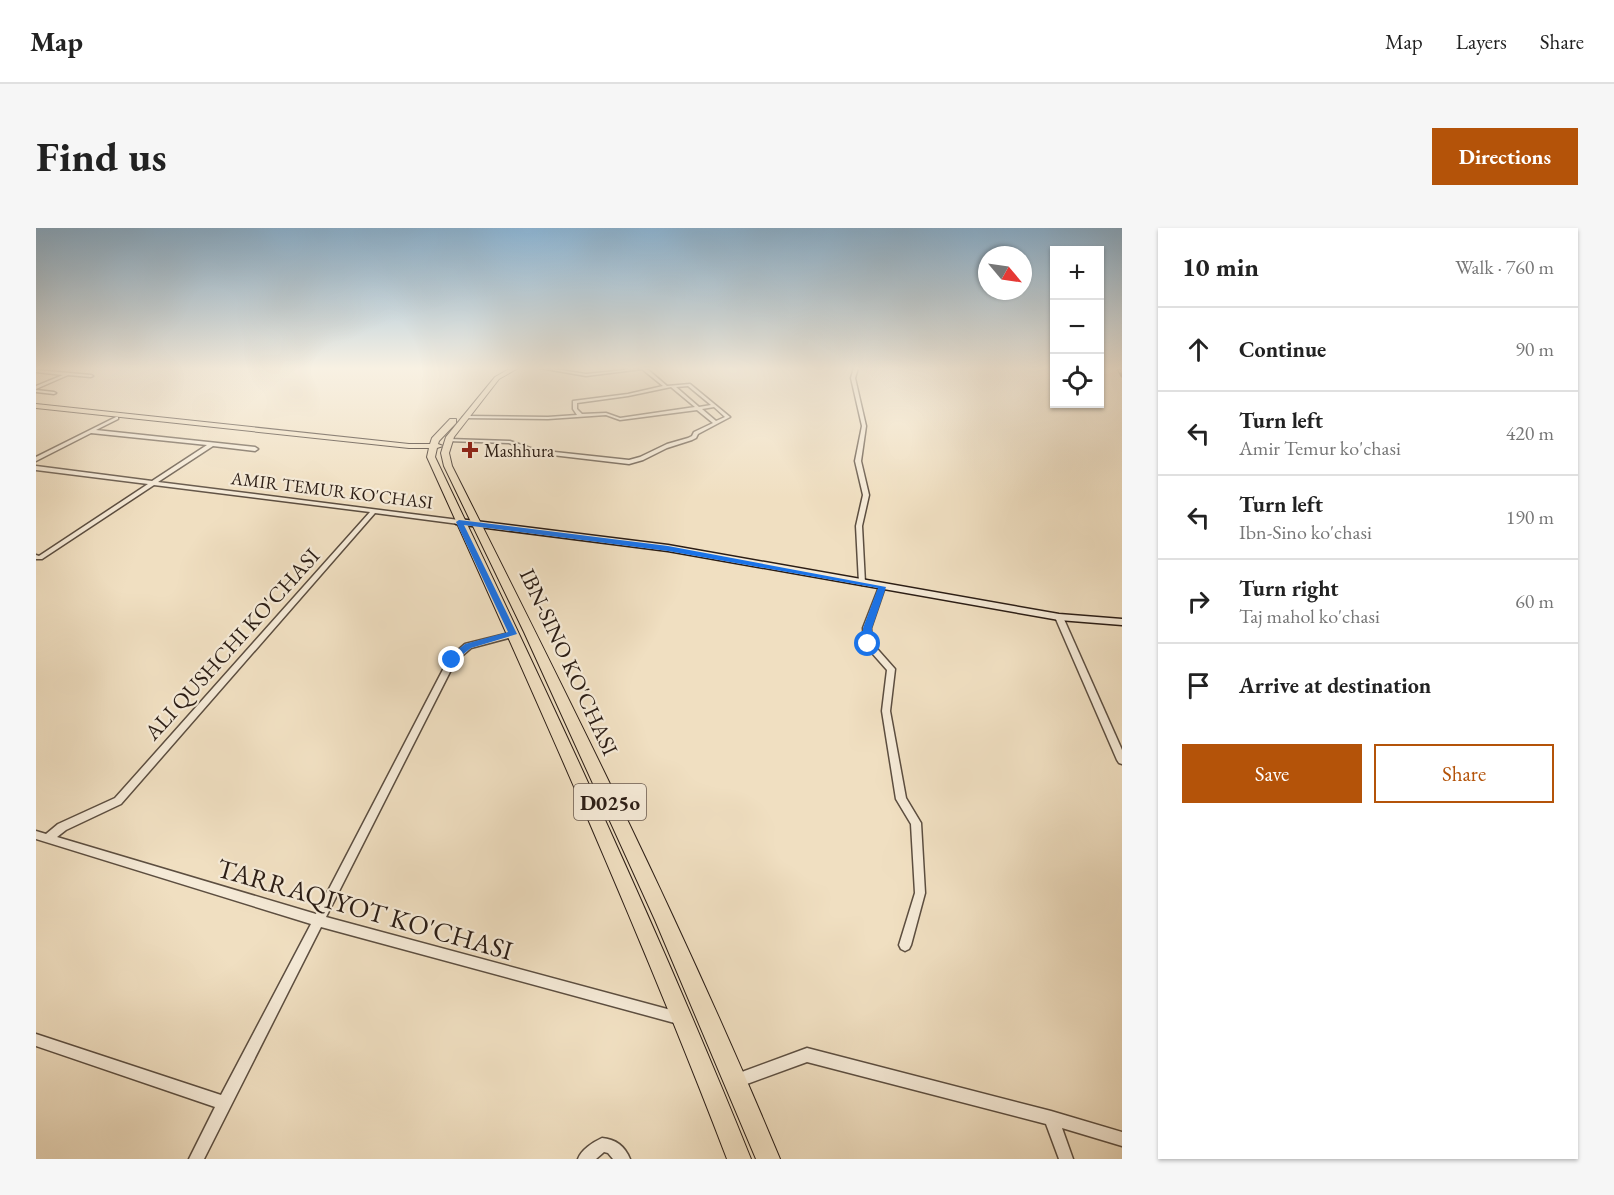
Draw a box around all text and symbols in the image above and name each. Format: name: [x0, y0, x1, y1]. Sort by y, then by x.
text: Map: [30, 23, 83, 59]
text: Map: [1385, 28, 1423, 55]
text: Layers: [1456, 28, 1507, 55]
text: Share: [1540, 28, 1584, 55]
button: Directions: [1432, 128, 1578, 185]
text: Find us: [36, 129, 167, 184]
north arrow: [978, 246, 1032, 300]
map controls: [1050, 246, 1104, 408]
button: +: [1050, 246, 1104, 300]
text: 10 min: [1182, 250, 1259, 284]
text: Walk · 760 m: [1455, 254, 1554, 280]
button: −: [1050, 300, 1104, 354]
icon: ahead: [1182, 333, 1215, 366]
text: Continue: [1239, 335, 1326, 364]
text: 90 m: [1515, 336, 1554, 362]
button: locate: [1050, 354, 1104, 408]
text: Turn left: [1239, 406, 1323, 435]
icon: left: [1182, 417, 1215, 450]
text: 420 m: [1506, 420, 1554, 446]
text: Amir Temur ko'chasi: [1239, 435, 1401, 461]
place label: Mashhura: [484, 439, 555, 462]
marker: Mashhura: [461, 441, 479, 459]
street label: AMIR TEMUR KO'CHASI: [229, 466, 434, 514]
text: Turn left: [1239, 490, 1323, 519]
icon: left: [1182, 501, 1215, 534]
text: 190 m: [1506, 504, 1554, 530]
text: Ibn-Sino ko'chasi: [1239, 519, 1372, 545]
street label: ALI QUSHCHI KO'CHASI: [137, 541, 326, 747]
street label: IBN-SINO KO'CHASI: [513, 564, 625, 760]
text: Turn right: [1239, 574, 1338, 603]
icon: right: [1182, 585, 1215, 618]
text: 60 m: [1515, 588, 1554, 614]
text: Taj mahol ko'chasi: [1239, 603, 1380, 629]
route start: [854, 630, 880, 656]
route end: [438, 646, 464, 672]
icon: arrive: [1182, 669, 1215, 702]
text: Arrive at destination: [1239, 671, 1431, 700]
button: Save: [1182, 744, 1362, 803]
button: Share: [1374, 744, 1554, 803]
road number: D025o: [574, 784, 646, 820]
street label: TARRAQIYOT KO'CHASI: [213, 850, 517, 968]

